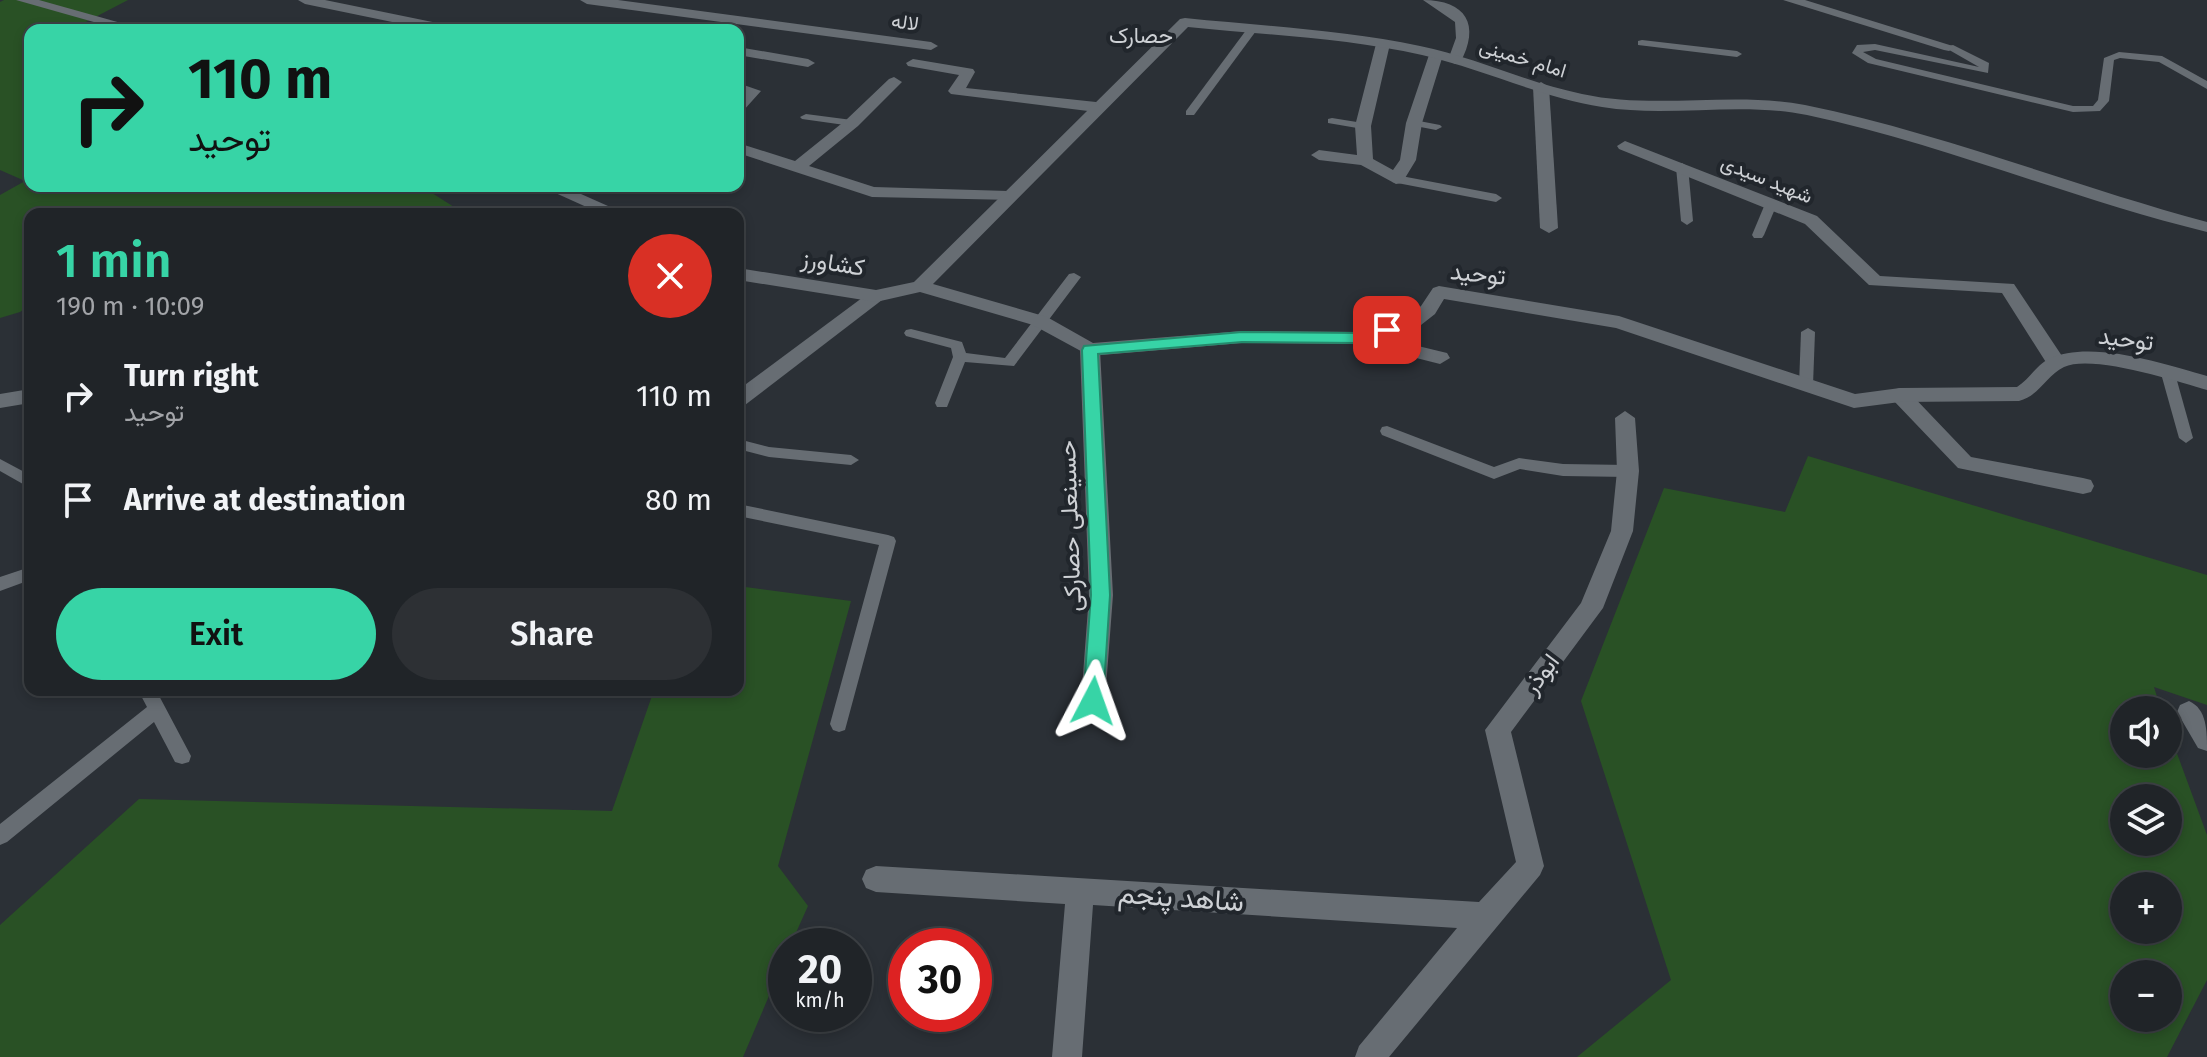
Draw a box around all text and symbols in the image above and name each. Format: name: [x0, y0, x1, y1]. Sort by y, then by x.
street label: لاله: [890, 8, 920, 36]
district label: حصارک: [1109, 22, 1173, 49]
street label: امام خمینی: [1476, 33, 1569, 84]
text: 110 m: [188, 46, 332, 113]
icon: right: [56, 56, 160, 160]
text: توحید: [188, 117, 271, 161]
street label: شهید سیدی: [1717, 150, 1816, 209]
text: 1 min: [56, 232, 172, 290]
button: close: [628, 234, 712, 318]
street label: کشاورز: [798, 244, 867, 283]
street label: توحید: [1449, 257, 1507, 292]
text: 190 m · 10:09: [56, 291, 205, 322]
pin: [1353, 296, 1421, 364]
icon: arrive: [1365, 308, 1409, 352]
street label: توحید: [2097, 322, 2155, 357]
text: Turn right: [124, 358, 259, 394]
icon: right: [56, 374, 100, 418]
text: 110 m: [636, 378, 712, 414]
text: توحید: [124, 397, 184, 428]
street label: حسینعلی حصارکی: [1053, 440, 1088, 612]
icon: arrive: [56, 478, 100, 522]
text: Arrive at destination: [124, 482, 406, 518]
text: 80 m: [645, 482, 712, 518]
button: Exit: [56, 588, 376, 680]
button: Share: [392, 588, 712, 680]
street label: ابوذر: [1516, 648, 1566, 701]
position arrow: [1051, 659, 1135, 743]
map controls: [2110, 696, 2182, 1032]
button: sound: [2110, 696, 2182, 768]
button: layers: [2110, 784, 2182, 856]
button: +: [2110, 872, 2182, 944]
street label: شاهد پنجم: [1117, 877, 1245, 920]
speed limit sign: 30: [888, 928, 992, 1032]
text: 20: [798, 946, 842, 994]
button: −: [2110, 960, 2182, 1032]
text: km/h: [795, 988, 845, 1012]

